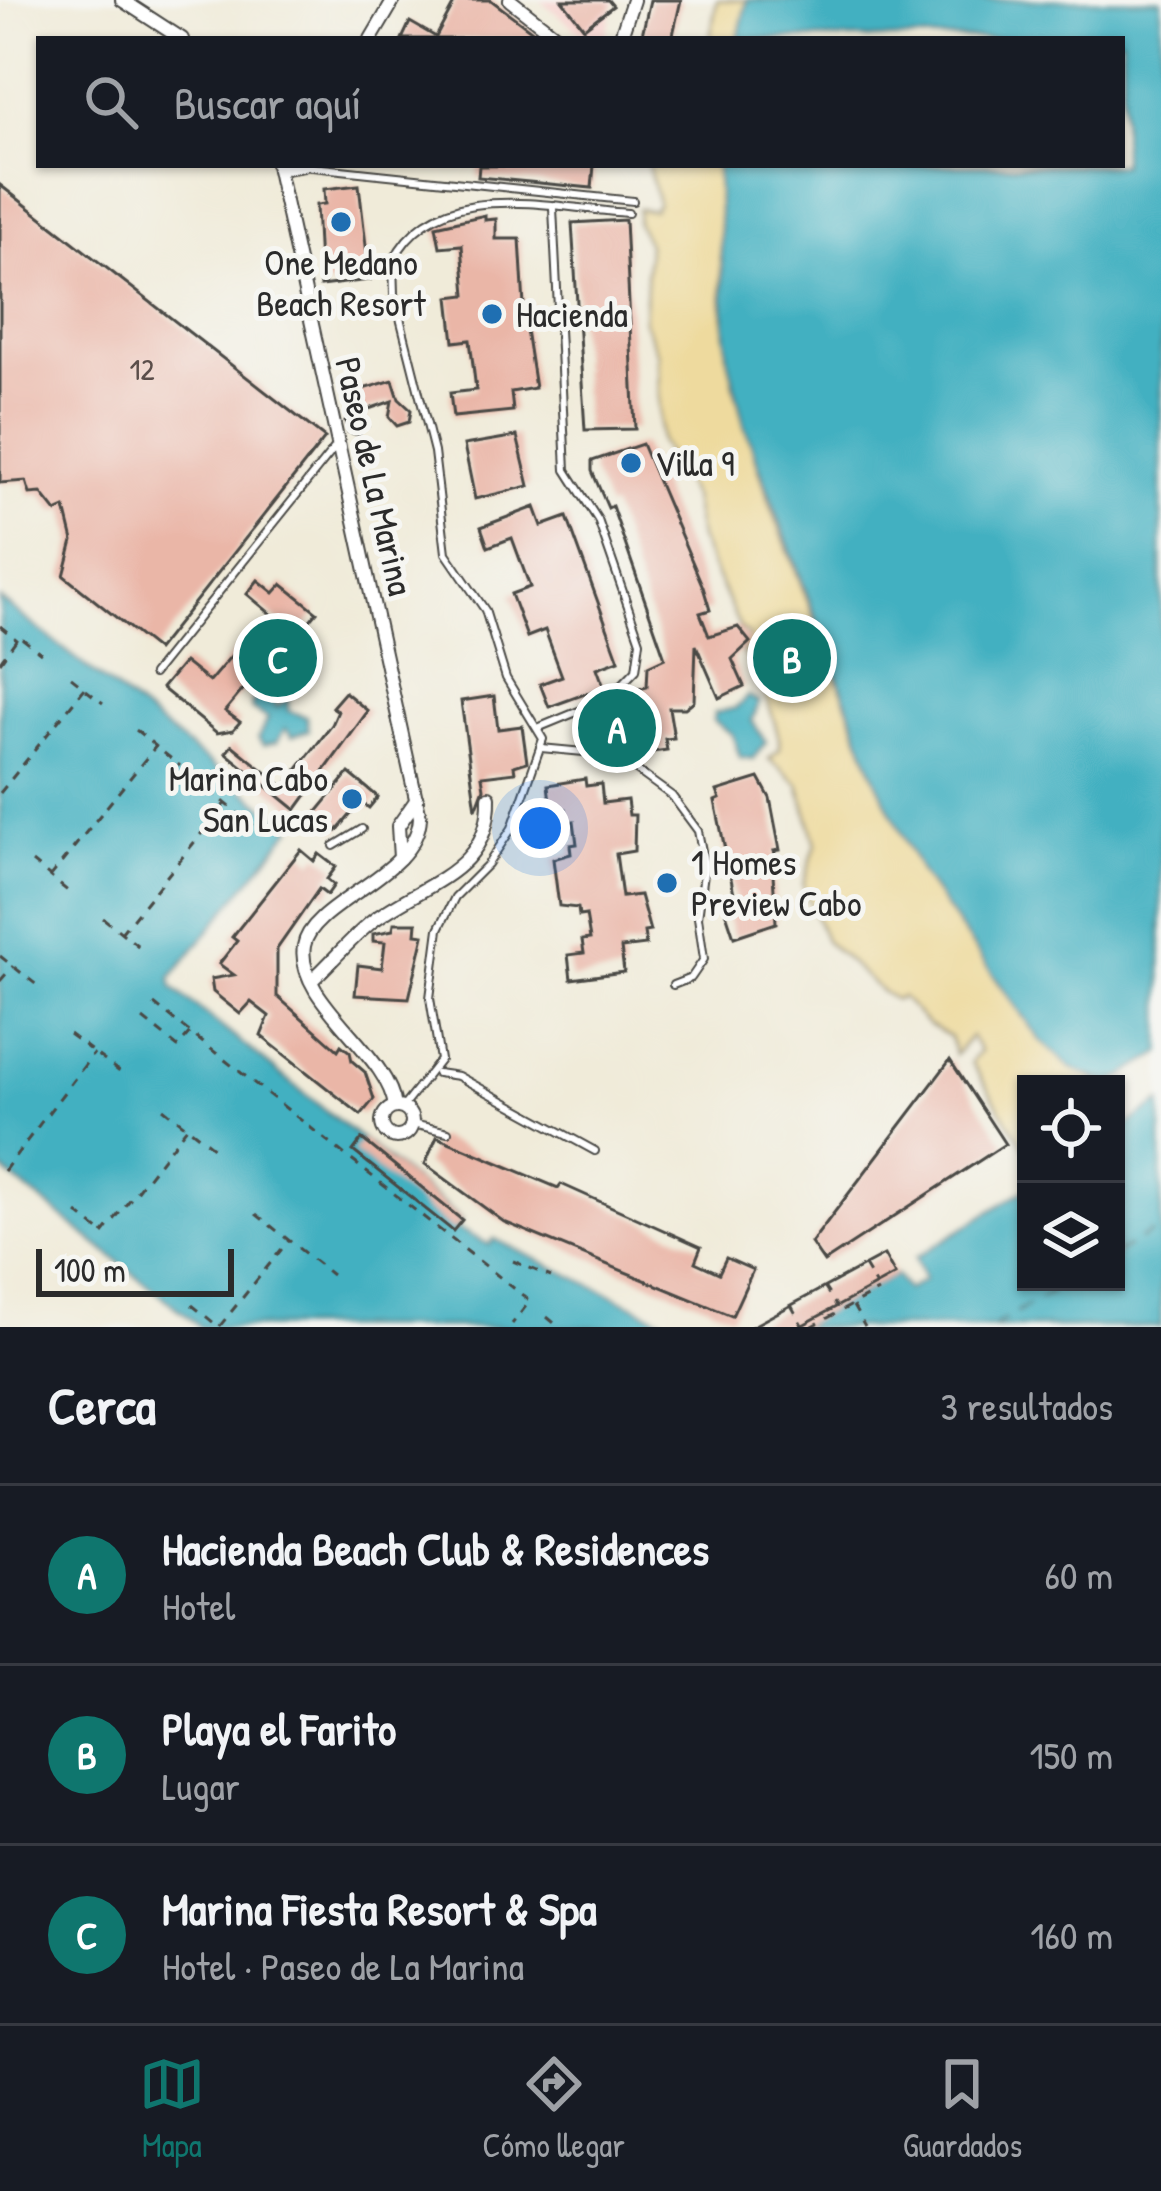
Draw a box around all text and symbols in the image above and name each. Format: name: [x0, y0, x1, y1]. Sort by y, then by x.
search box: [36, 36, 1125, 168]
icon: search: [78, 69, 144, 135]
text: Buscar aquí: [174, 72, 361, 133]
marker: One Medano Beach Resort: [328, 209, 354, 235]
place label: One Medano Beach Resort: [256, 237, 426, 327]
place label: Hacienda: [516, 289, 628, 338]
marker: Hacienda: [479, 301, 505, 327]
house number: 12: [130, 349, 154, 389]
street label: Paseo de La Marina: [324, 352, 427, 600]
place label: Villa 9: [655, 438, 734, 487]
marker: Villa 9: [618, 450, 644, 476]
pin: C: [239, 613, 317, 703]
pin: B: [753, 613, 831, 703]
pin: A: [578, 683, 656, 773]
place label: Marina Cabo San Lucas: [169, 753, 328, 843]
marker: Marina Cabo San Lucas: [339, 786, 365, 812]
your location: [510, 798, 570, 858]
place label: 1 Homes Preview Cabo: [691, 837, 861, 927]
marker: 1 Homes Preview Cabo: [654, 870, 680, 896]
map controls: [1017, 1075, 1125, 1291]
button: locate: [1017, 1075, 1125, 1183]
button: layers: [1017, 1183, 1125, 1291]
scale bar: [36, 1243, 234, 1296]
text: 100 m: [54, 1248, 126, 1292]
text: Cerca: [48, 1371, 156, 1440]
text: 3 resultados: [940, 1379, 1113, 1432]
text: Hacienda Beach Club & Residences: [162, 1518, 709, 1579]
text: A: [77, 1548, 97, 1601]
text: 60 m: [1044, 1548, 1113, 1601]
text: Hotel: [162, 1579, 235, 1632]
text: Playa el Farito: [162, 1698, 396, 1759]
text: B: [77, 1728, 97, 1781]
text: 150 m: [1029, 1728, 1113, 1781]
text: Lugar: [162, 1759, 240, 1812]
text: Marina Fiesta Resort & Spa: [162, 1878, 597, 1939]
text: C: [76, 1908, 98, 1961]
text: 160 m: [1030, 1908, 1113, 1961]
text: Hotel · Paseo de La Marina: [162, 1939, 524, 1992]
tab: Mapa: [139, 2051, 205, 2167]
tab: Cómo llegar: [483, 2051, 625, 2167]
tab: Guardados: [903, 2051, 1022, 2167]

